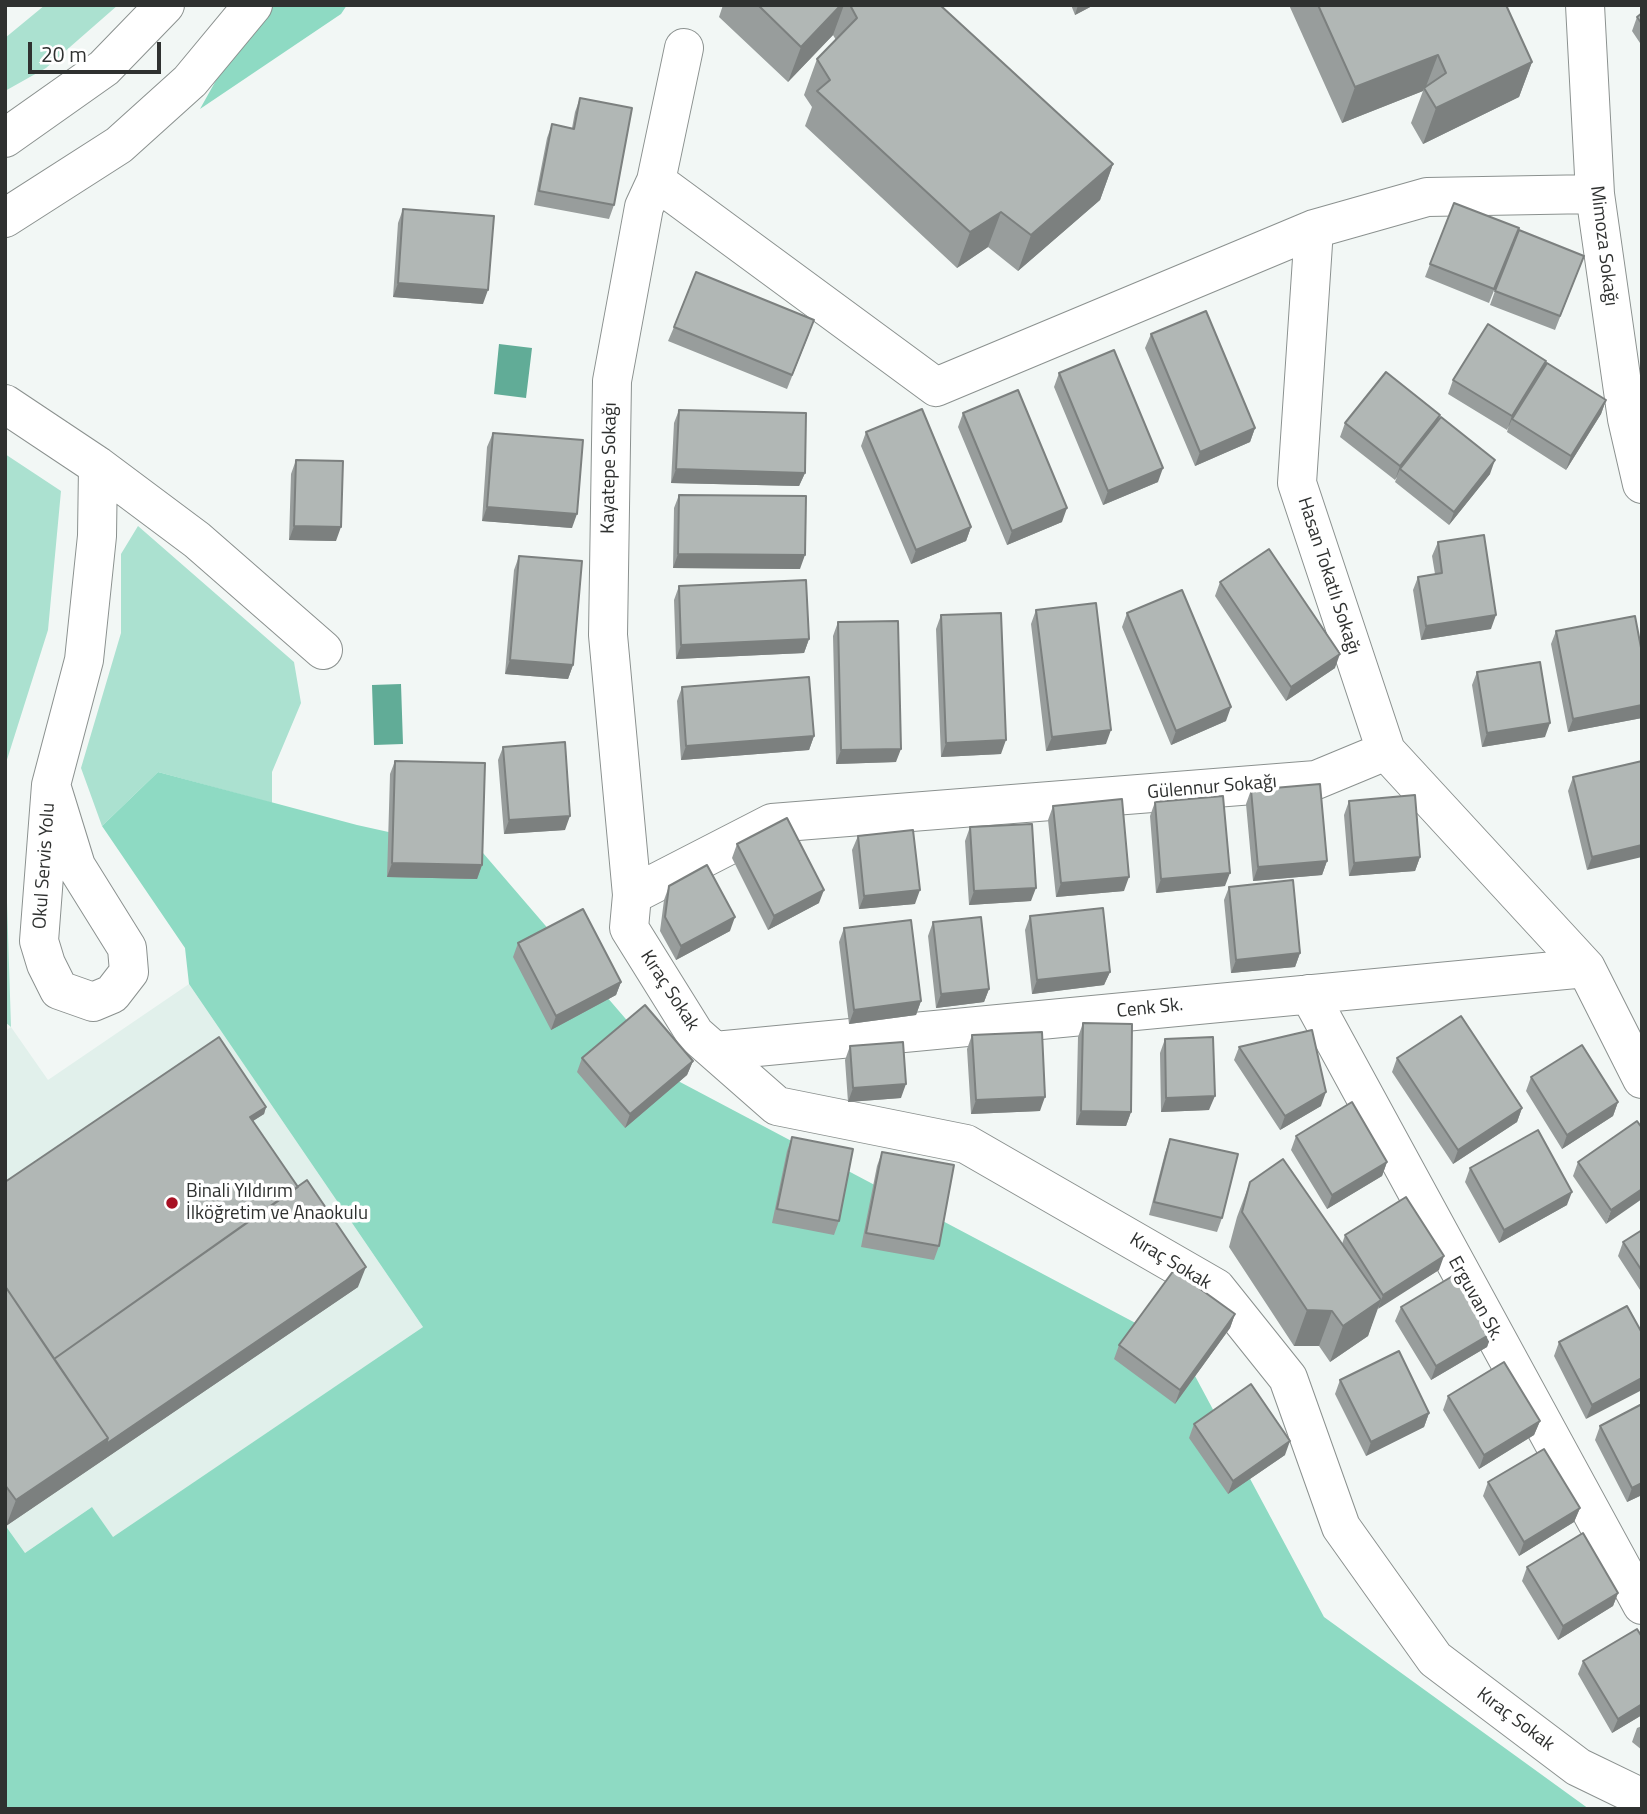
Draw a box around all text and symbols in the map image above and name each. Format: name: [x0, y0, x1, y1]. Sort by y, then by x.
scale bar: [32, 28, 164, 72]
text: 20 m: [41, 38, 87, 70]
street label: Mimoza Sokağı: [1584, 184, 1622, 308]
street label: Kayatepe Sokağı: [597, 402, 623, 534]
street label: Hasan Tokatlı Sokağı: [1292, 494, 1364, 658]
street label: Gülennur Sokağı: [1146, 771, 1278, 805]
street label: Okul Servis Yolu: [29, 802, 61, 930]
street label: Kıraç Sokak: [635, 946, 703, 1036]
street label: Cenk Sk.: [1116, 994, 1184, 1024]
place label: Binali Yıldırım İlköğretim ve Anaokulu: [186, 1181, 368, 1225]
marker: Binali Yıldırım İlköğretim ve Anaokulu: [164, 1195, 180, 1211]
street label: Kıraç Sokak: [1125, 1229, 1215, 1295]
street label: Erguvan Sk.: [1442, 1253, 1508, 1345]
street label: Kıraç Sokak: [1472, 1683, 1558, 1757]

